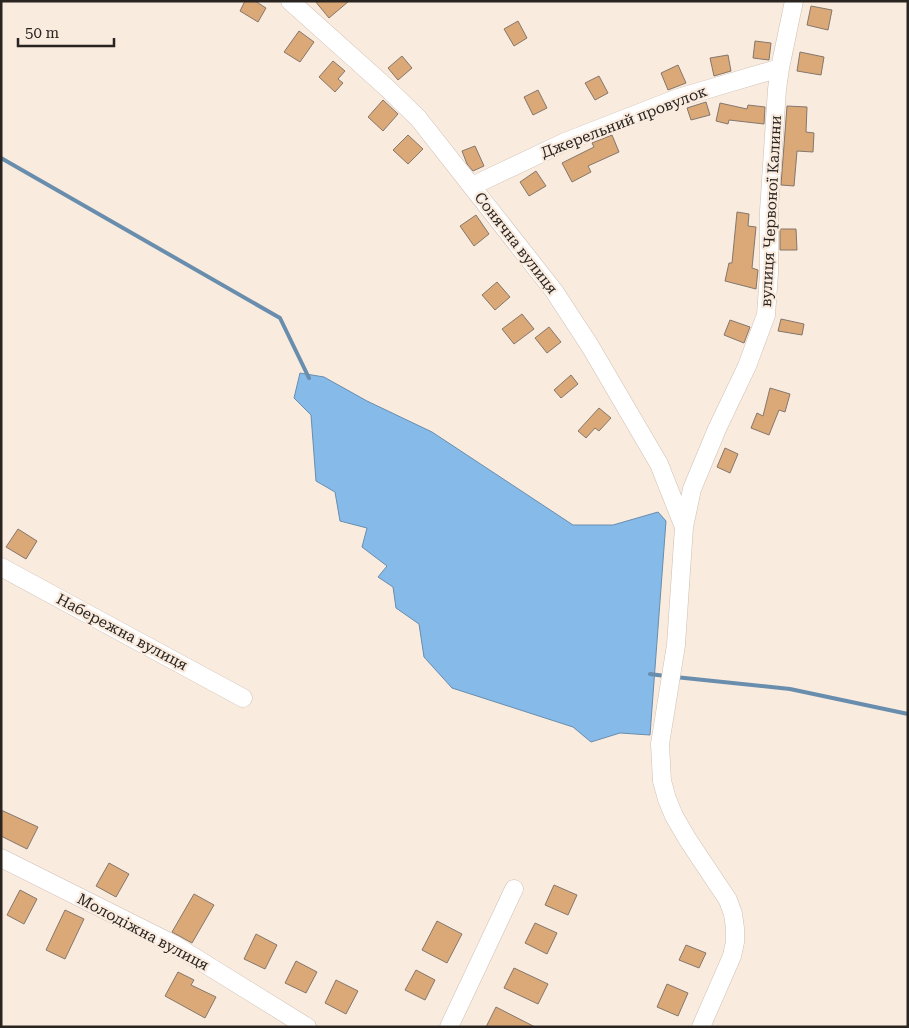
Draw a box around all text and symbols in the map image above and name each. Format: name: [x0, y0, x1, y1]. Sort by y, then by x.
scale bar: [18, 15, 114, 47]
text: 50 m: [25, 24, 60, 42]
street label: Джерельний провулок: [538, 82, 710, 162]
street label: вулиця Червоної Калини: [757, 115, 785, 307]
street label: Сонячна вулиця: [471, 189, 561, 297]
street label: Набережна вулиця: [53, 590, 191, 674]
street label: Молодіжна вулиця: [74, 890, 212, 974]

